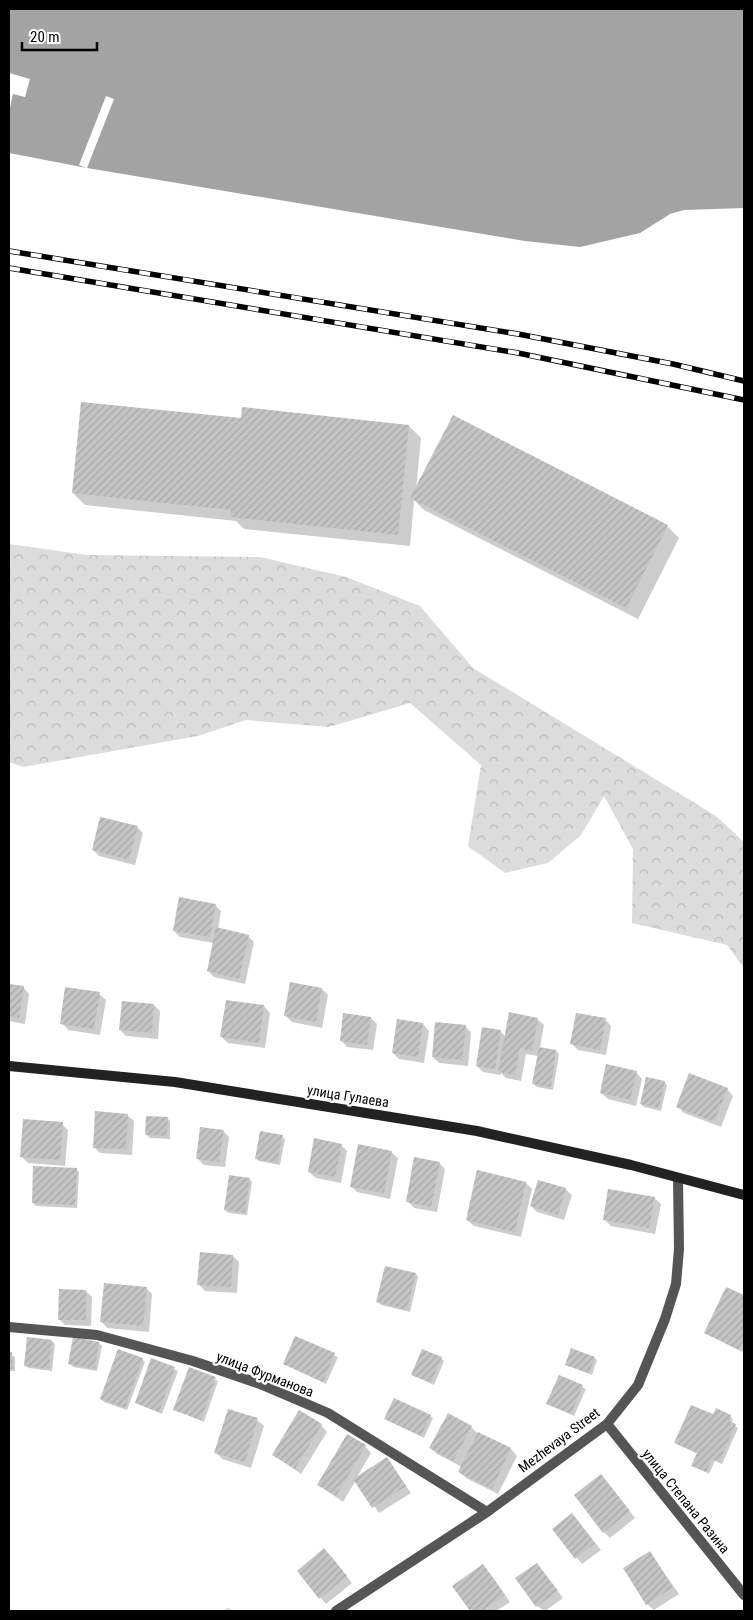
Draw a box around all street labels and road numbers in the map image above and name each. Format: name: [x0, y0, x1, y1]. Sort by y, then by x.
street label: улица Гулаева: [306, 1082, 390, 1110]
street label: улица Фурманова: [214, 1348, 316, 1400]
street label: Mezhevaya Street: [515, 1404, 603, 1476]
street label: улица Степана Разина: [639, 1446, 733, 1556]

